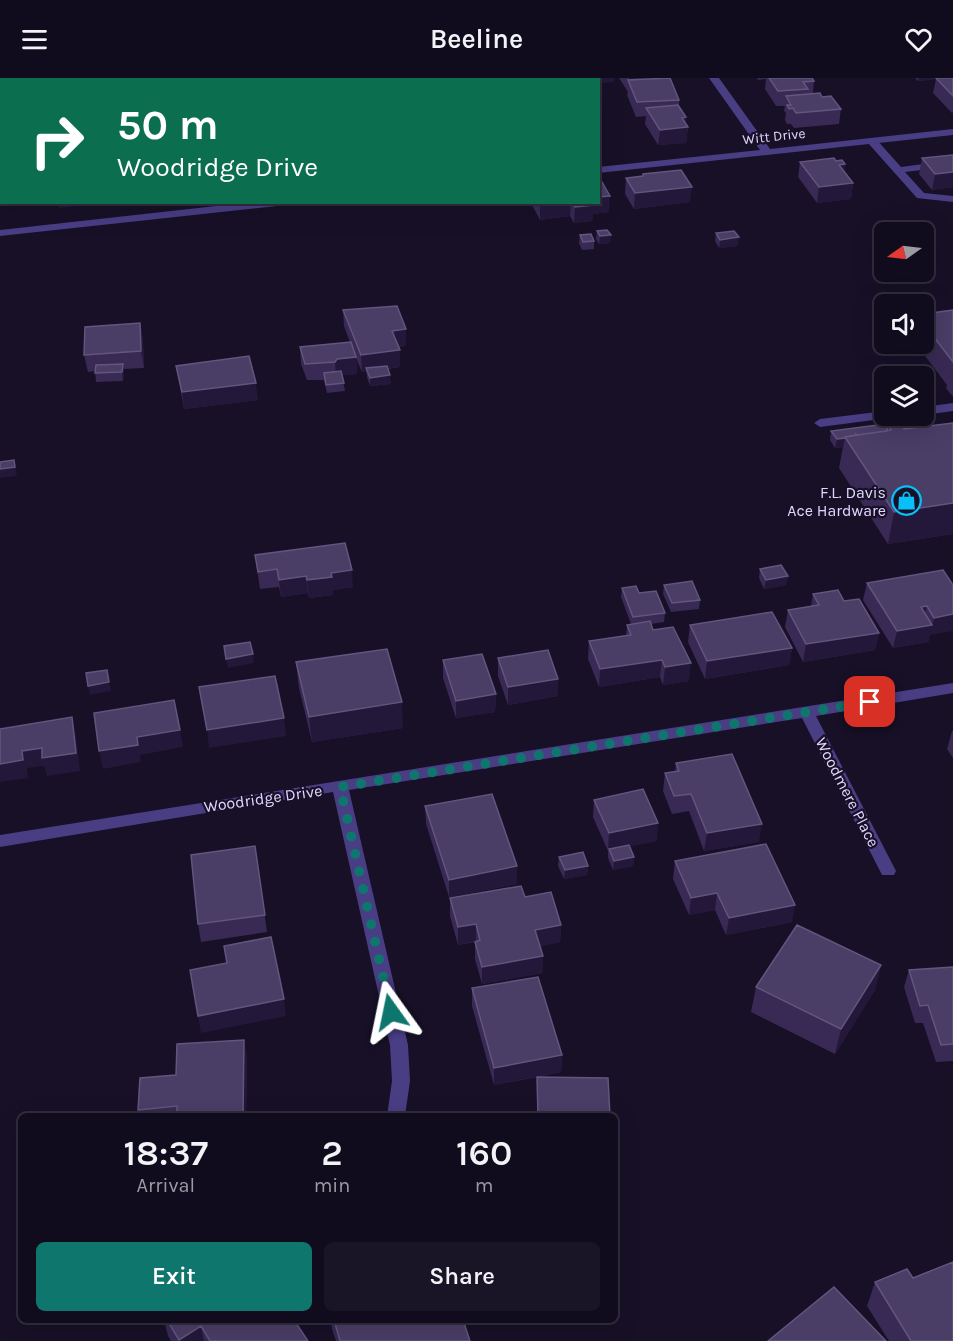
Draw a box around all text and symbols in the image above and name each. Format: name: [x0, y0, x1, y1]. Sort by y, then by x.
icon: menu: [18, 23, 51, 56]
text: Beeline: [430, 23, 523, 55]
icon: heart: [902, 23, 935, 56]
text: 50 m: [117, 100, 219, 150]
icon: right: [18, 102, 96, 180]
street label: Witt Drive: [742, 125, 806, 148]
text: Woodridge Drive: [117, 151, 318, 183]
north arrow: [874, 222, 934, 282]
map controls: [874, 222, 934, 426]
button: sound: [874, 294, 934, 354]
button: layers: [874, 366, 934, 426]
place label: F.L. Davis Ace Hardware: [787, 483, 886, 520]
shop icon: F.L. Davis Ace Hardware: [891, 485, 923, 517]
pin: [844, 676, 895, 727]
icon: arrive: [853, 685, 886, 718]
street label: Woodmere Place: [812, 734, 883, 850]
street label: Woodridge Drive: [203, 781, 323, 816]
position arrow: [359, 980, 423, 1044]
text: 18:37: [124, 1132, 208, 1174]
text: 2: [321, 1132, 343, 1174]
text: 160: [456, 1132, 512, 1174]
text: Arrival: [137, 1174, 195, 1197]
text: min: [314, 1174, 350, 1197]
text: m: [475, 1174, 494, 1197]
button: Exit: [36, 1242, 312, 1311]
button: Share: [324, 1242, 600, 1311]

